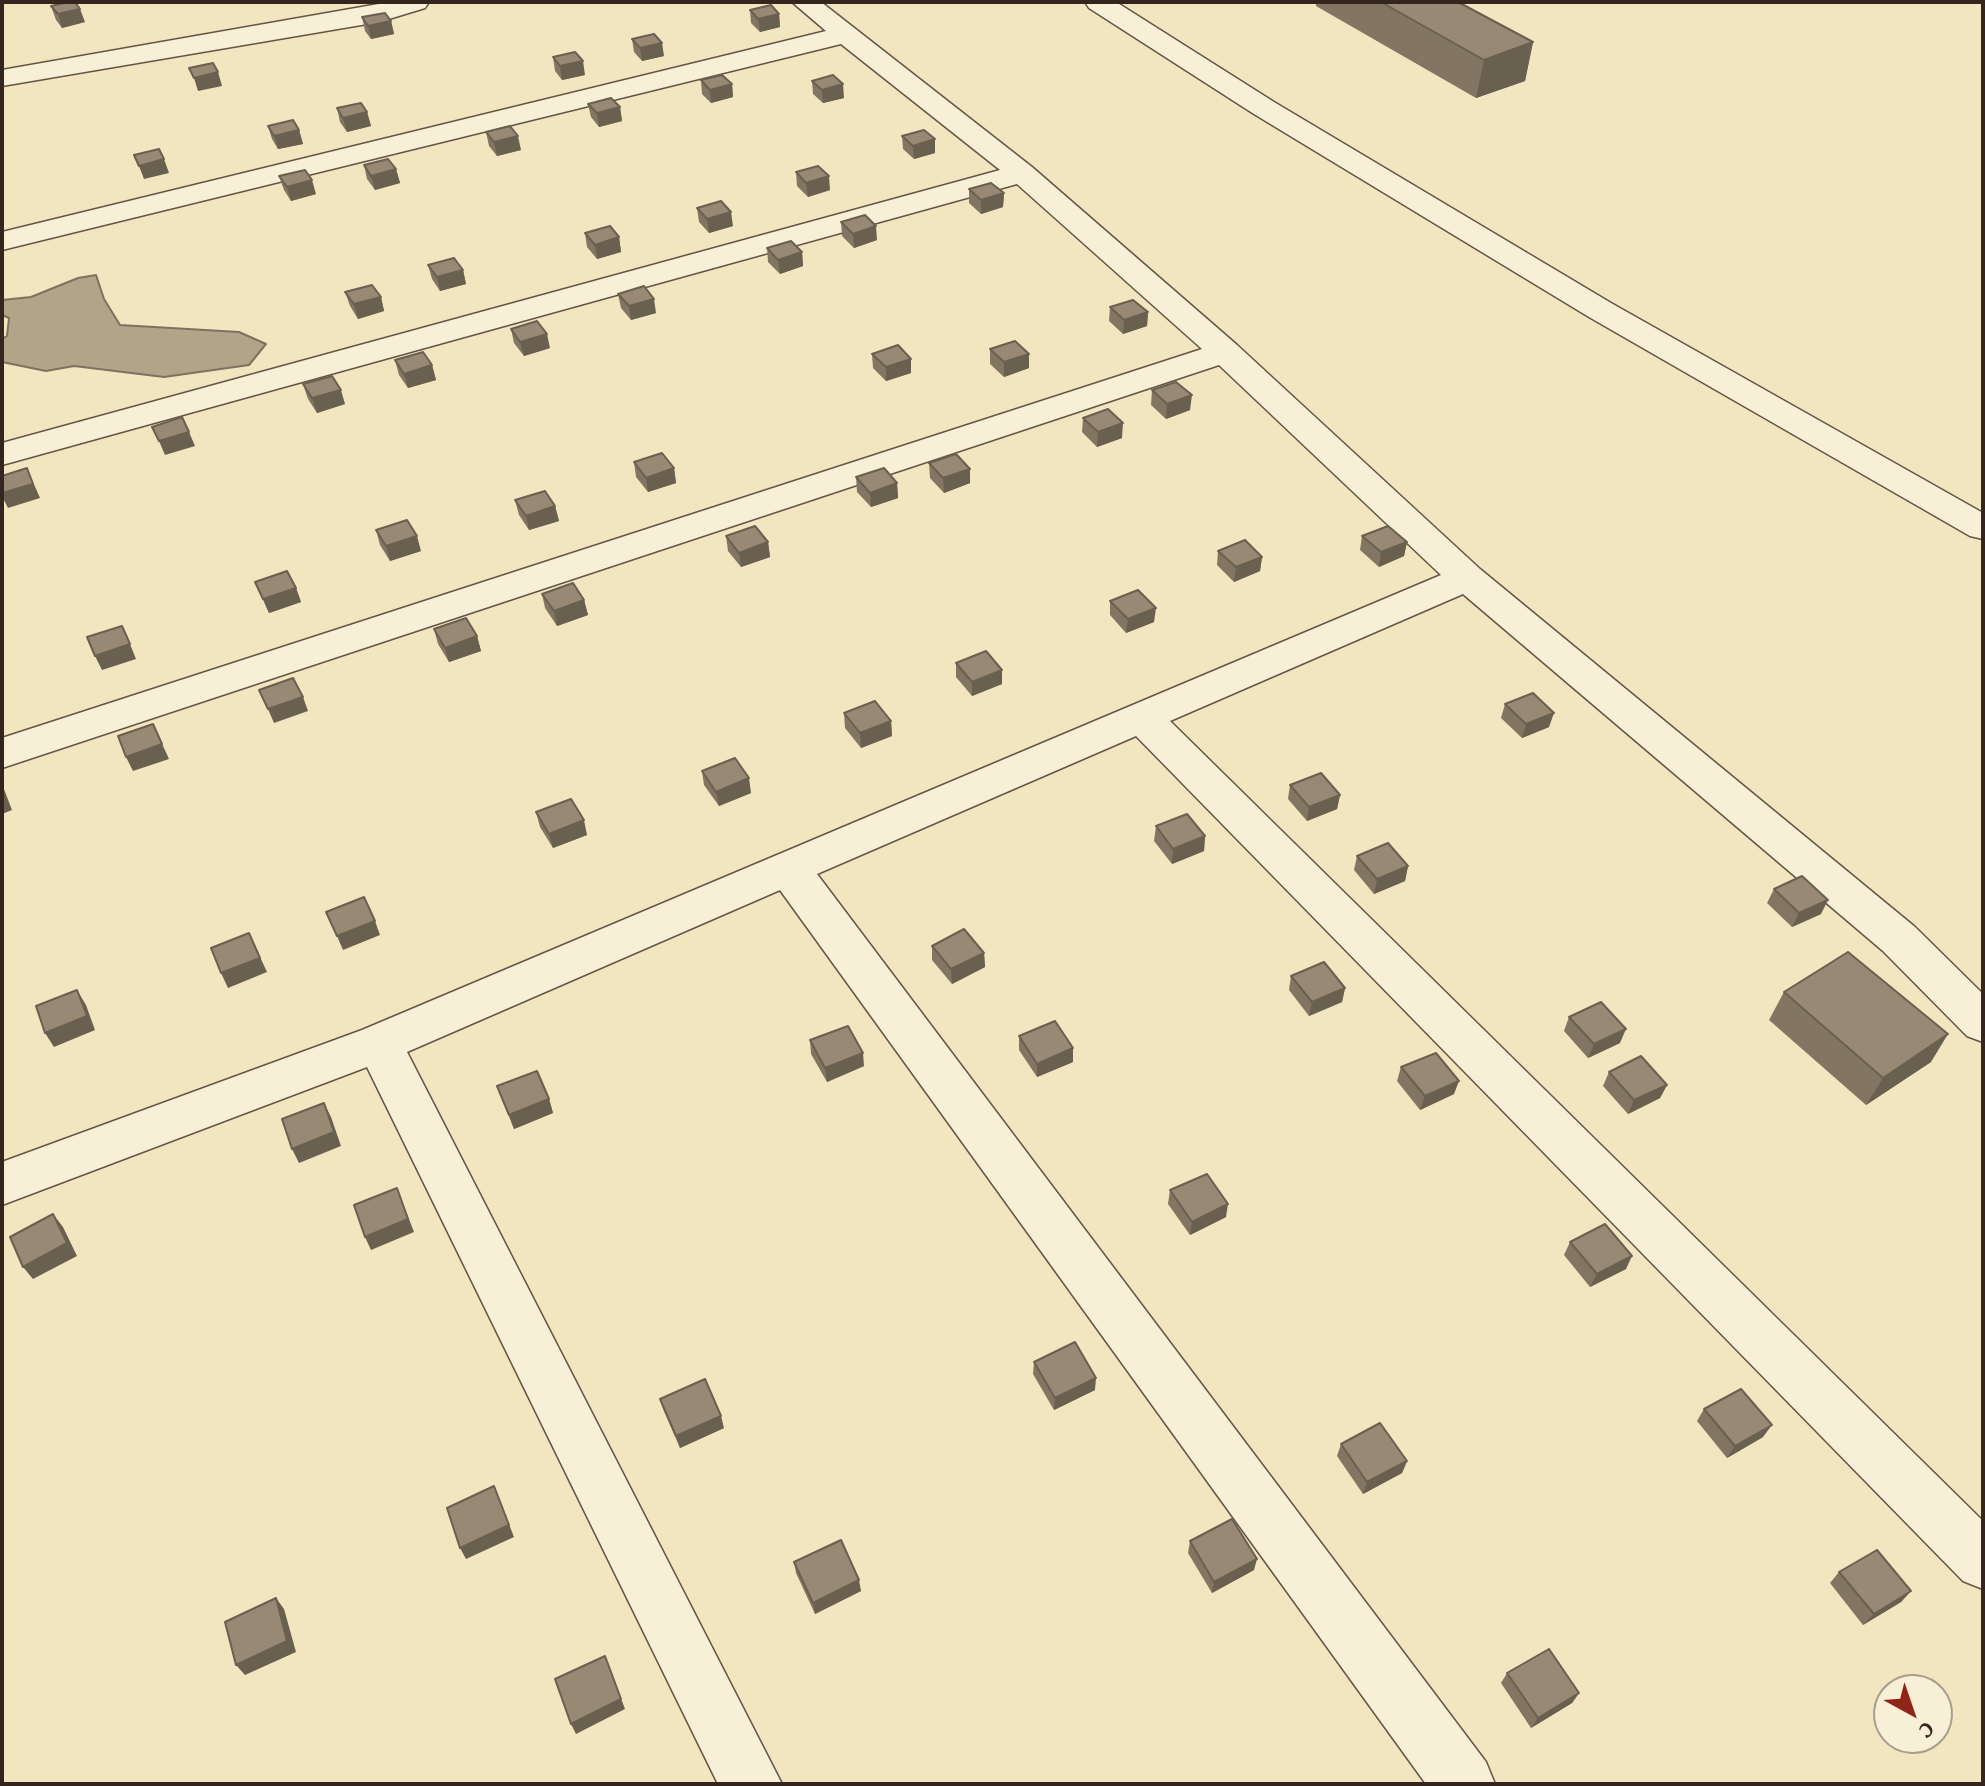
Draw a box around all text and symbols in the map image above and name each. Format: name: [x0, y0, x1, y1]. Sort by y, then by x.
north arrow: [1873, 1674, 1953, 1754]
text: С: [1912, 1715, 1942, 1747]

